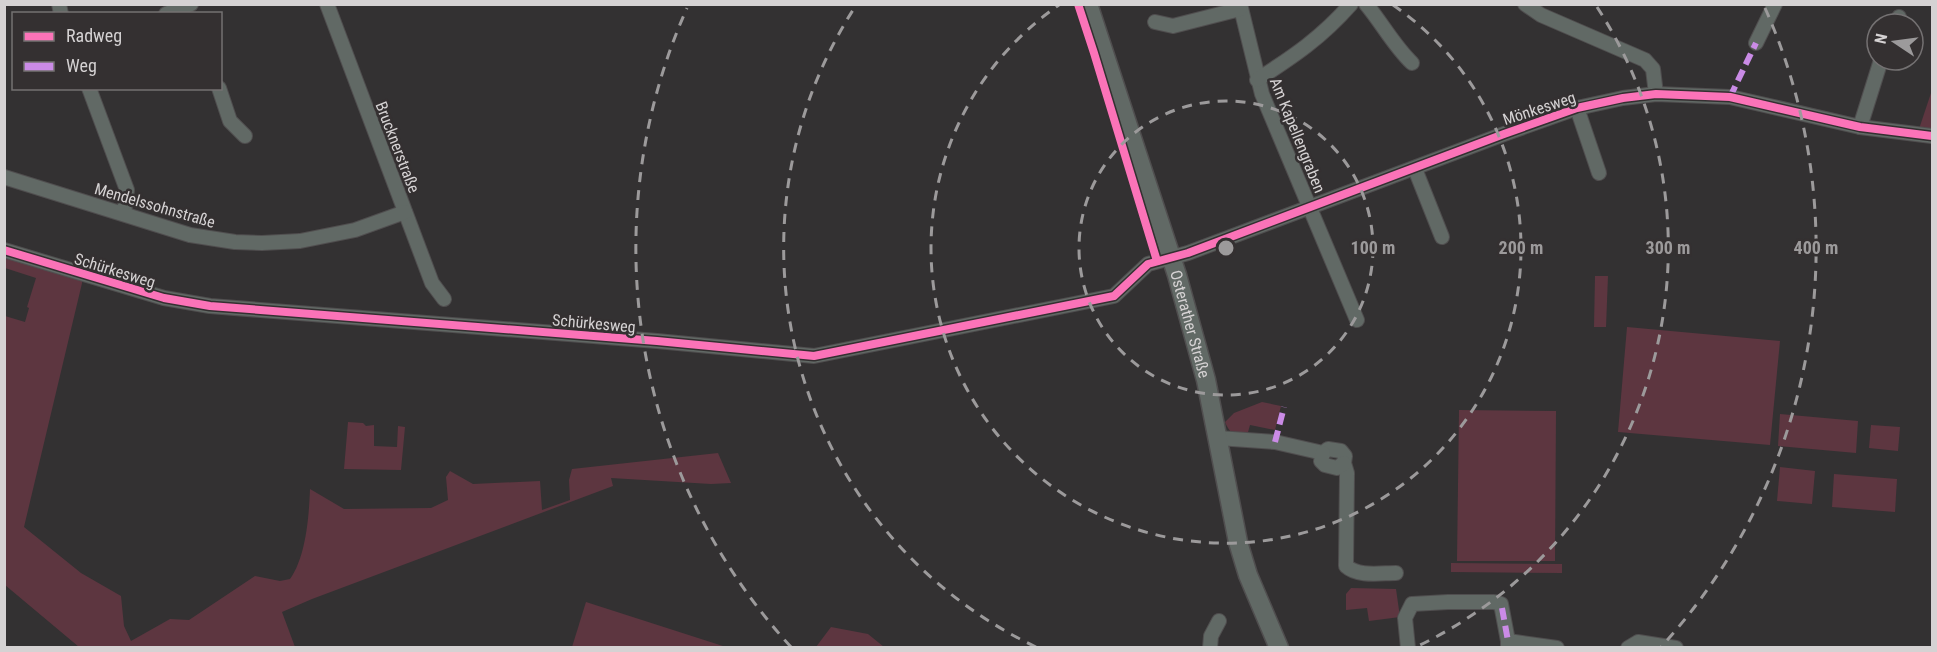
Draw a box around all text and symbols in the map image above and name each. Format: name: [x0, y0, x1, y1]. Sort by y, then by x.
legend: [12, 12, 222, 90]
north arrow: [1865, 12, 1925, 72]
text: Radweg: [66, 25, 122, 46]
text: N: [1871, 32, 1891, 46]
text: Weg: [66, 55, 97, 76]
street label: Am Kapellengraben: [1266, 75, 1329, 196]
street label: Mönkesweg: [1500, 88, 1578, 129]
street label: Brucknerstraße: [371, 99, 424, 195]
street label: Mendelssohnstraße: [92, 179, 217, 232]
text: 100 m: [1351, 237, 1395, 258]
text: 200 m: [1499, 237, 1543, 258]
text: 300 m: [1646, 237, 1690, 258]
text: 400 m: [1794, 237, 1838, 258]
centre of rings: [1216, 238, 1236, 258]
street label: Schürkesweg: [72, 249, 158, 292]
street label: Osterather Straße: [1166, 268, 1214, 380]
street label: Schürkesweg: [551, 310, 636, 337]

